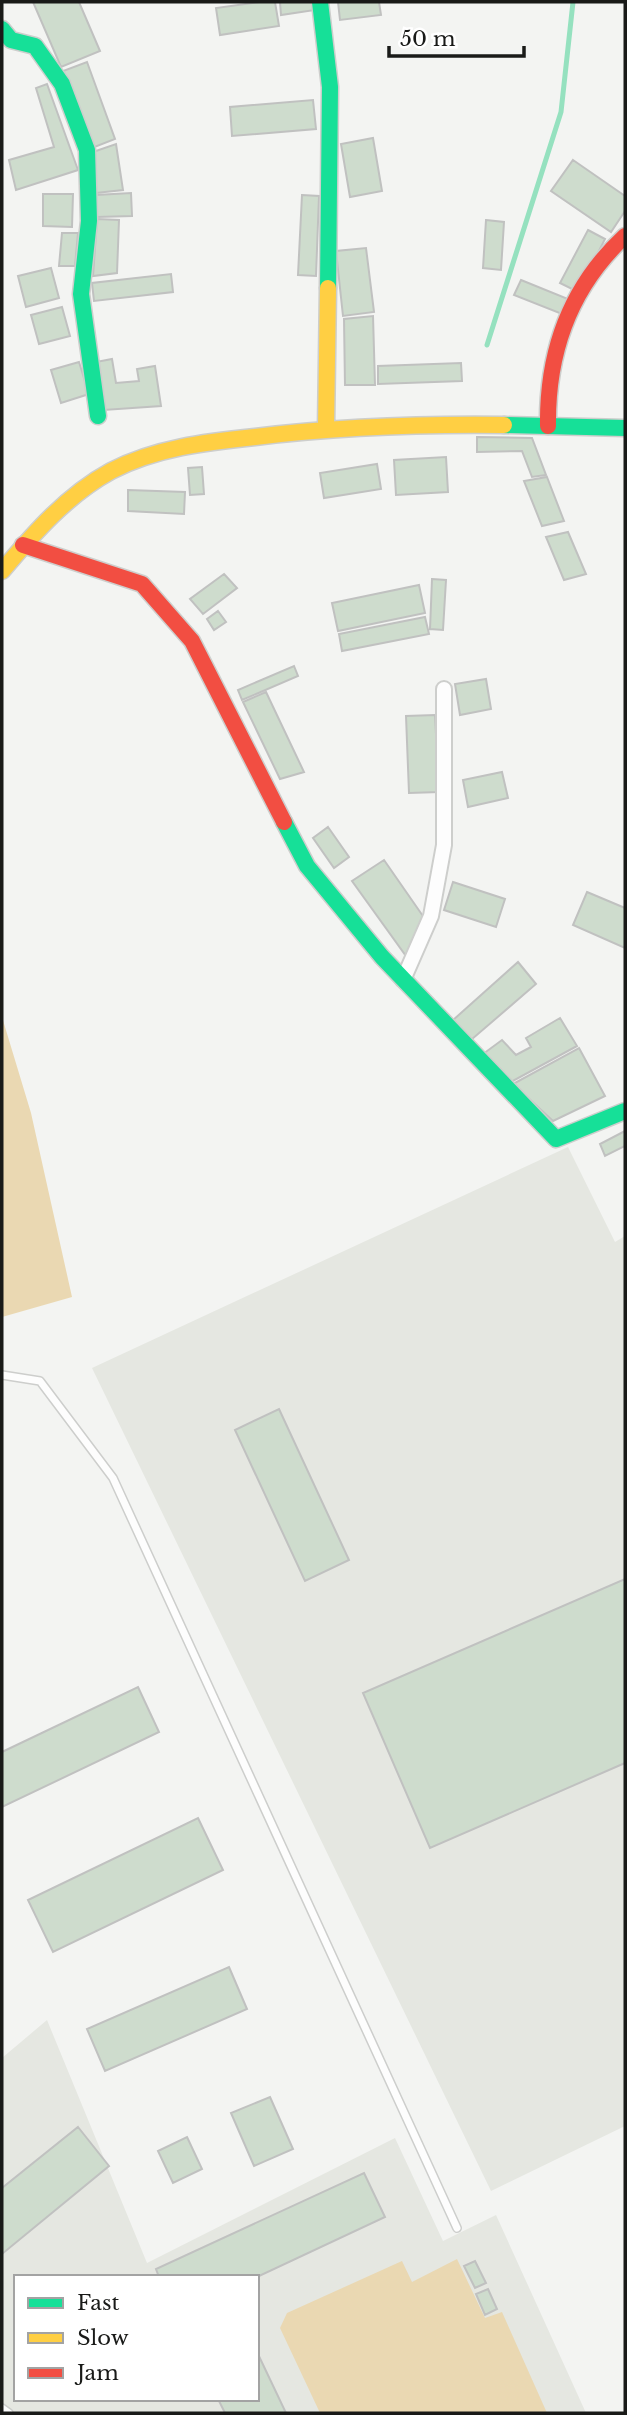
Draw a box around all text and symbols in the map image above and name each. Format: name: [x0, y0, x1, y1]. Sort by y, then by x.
scale bar: [389, 14, 524, 58]
text: 50 m: [400, 26, 456, 52]
legend: [14, 2275, 259, 2401]
text: Fast: [77, 2290, 119, 2316]
text: Slow: [77, 2325, 129, 2351]
text: Jam: [74, 2360, 119, 2386]

